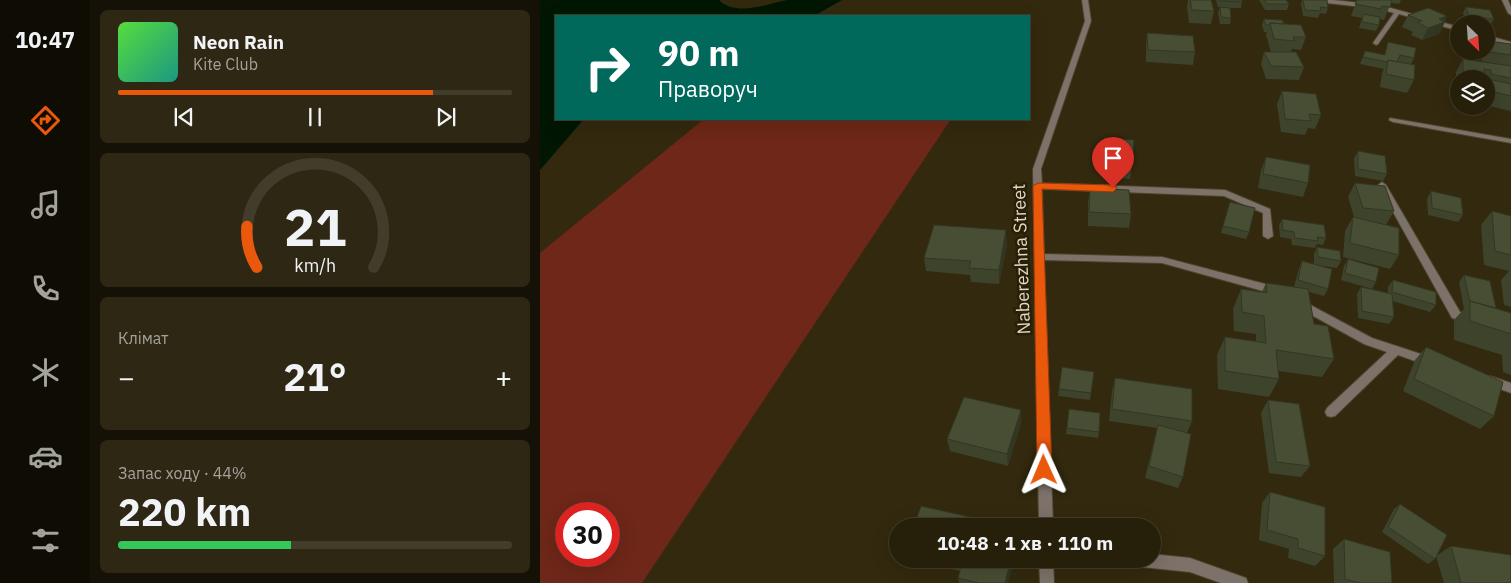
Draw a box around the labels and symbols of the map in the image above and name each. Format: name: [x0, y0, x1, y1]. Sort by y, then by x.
north arrow: [1450, 15, 1495, 60]
pin: [1092, 137, 1134, 188]
street label: Naberezhna Street: [1007, 183, 1035, 335]
position arrow: [1017, 443, 1069, 495]
speed limit sign: 30: [555, 502, 620, 567]

